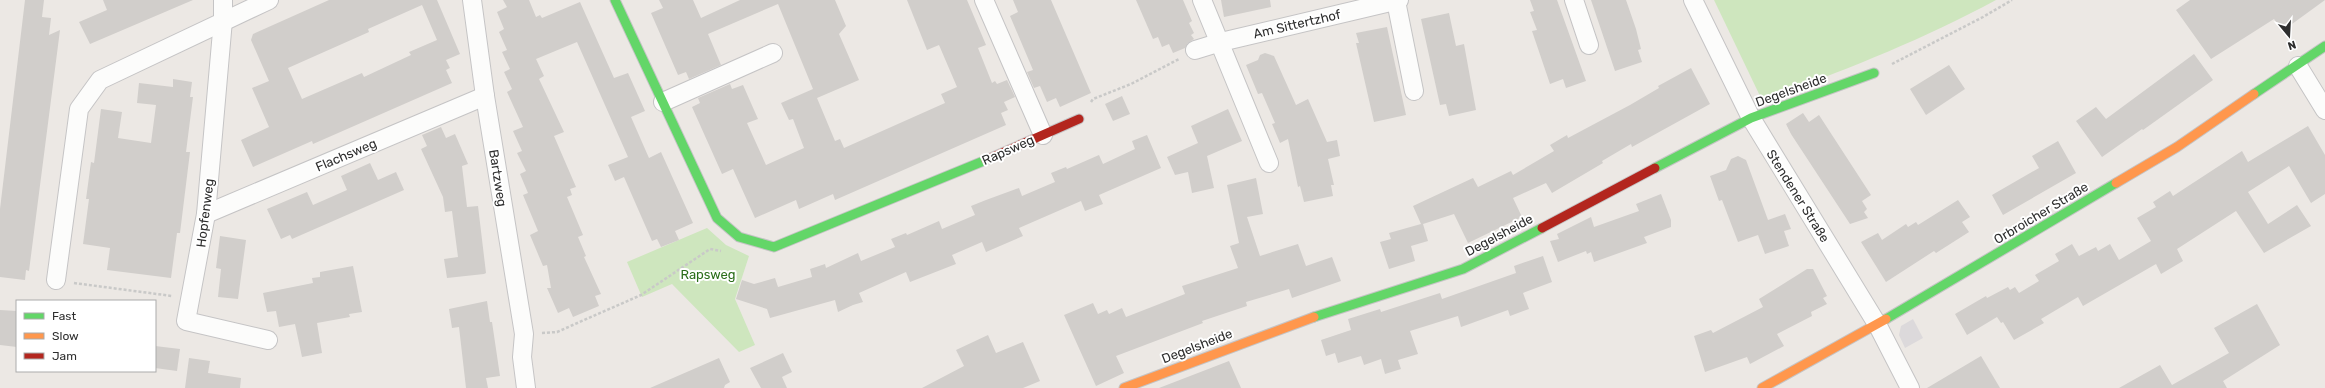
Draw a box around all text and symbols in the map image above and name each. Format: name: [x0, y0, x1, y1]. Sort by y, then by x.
street label: Am Sittertzhof: [1252, 7, 1342, 41]
north arrow: [2269, 16, 2309, 56]
text: N: [2286, 38, 2298, 52]
street label: Degelsheide: [1753, 70, 1829, 111]
street label: Rapsweg: [980, 132, 1037, 169]
street label: Flachsweg: [313, 135, 379, 175]
street label: Stendener Straße: [1763, 147, 1833, 245]
street label: Bartzweg: [485, 148, 510, 208]
street label: Hopfenweg: [193, 178, 218, 249]
street label: Orbroicher Straße: [1991, 179, 2091, 247]
street label: Degelsheide: [1463, 211, 1536, 260]
park label: Rapsweg: [680, 267, 736, 283]
legend: [16, 300, 156, 372]
text: Fast: [52, 309, 76, 323]
street label: Degelsheide: [1160, 326, 1235, 367]
text: Slow: [52, 329, 79, 343]
text: Jam: [52, 349, 77, 363]

